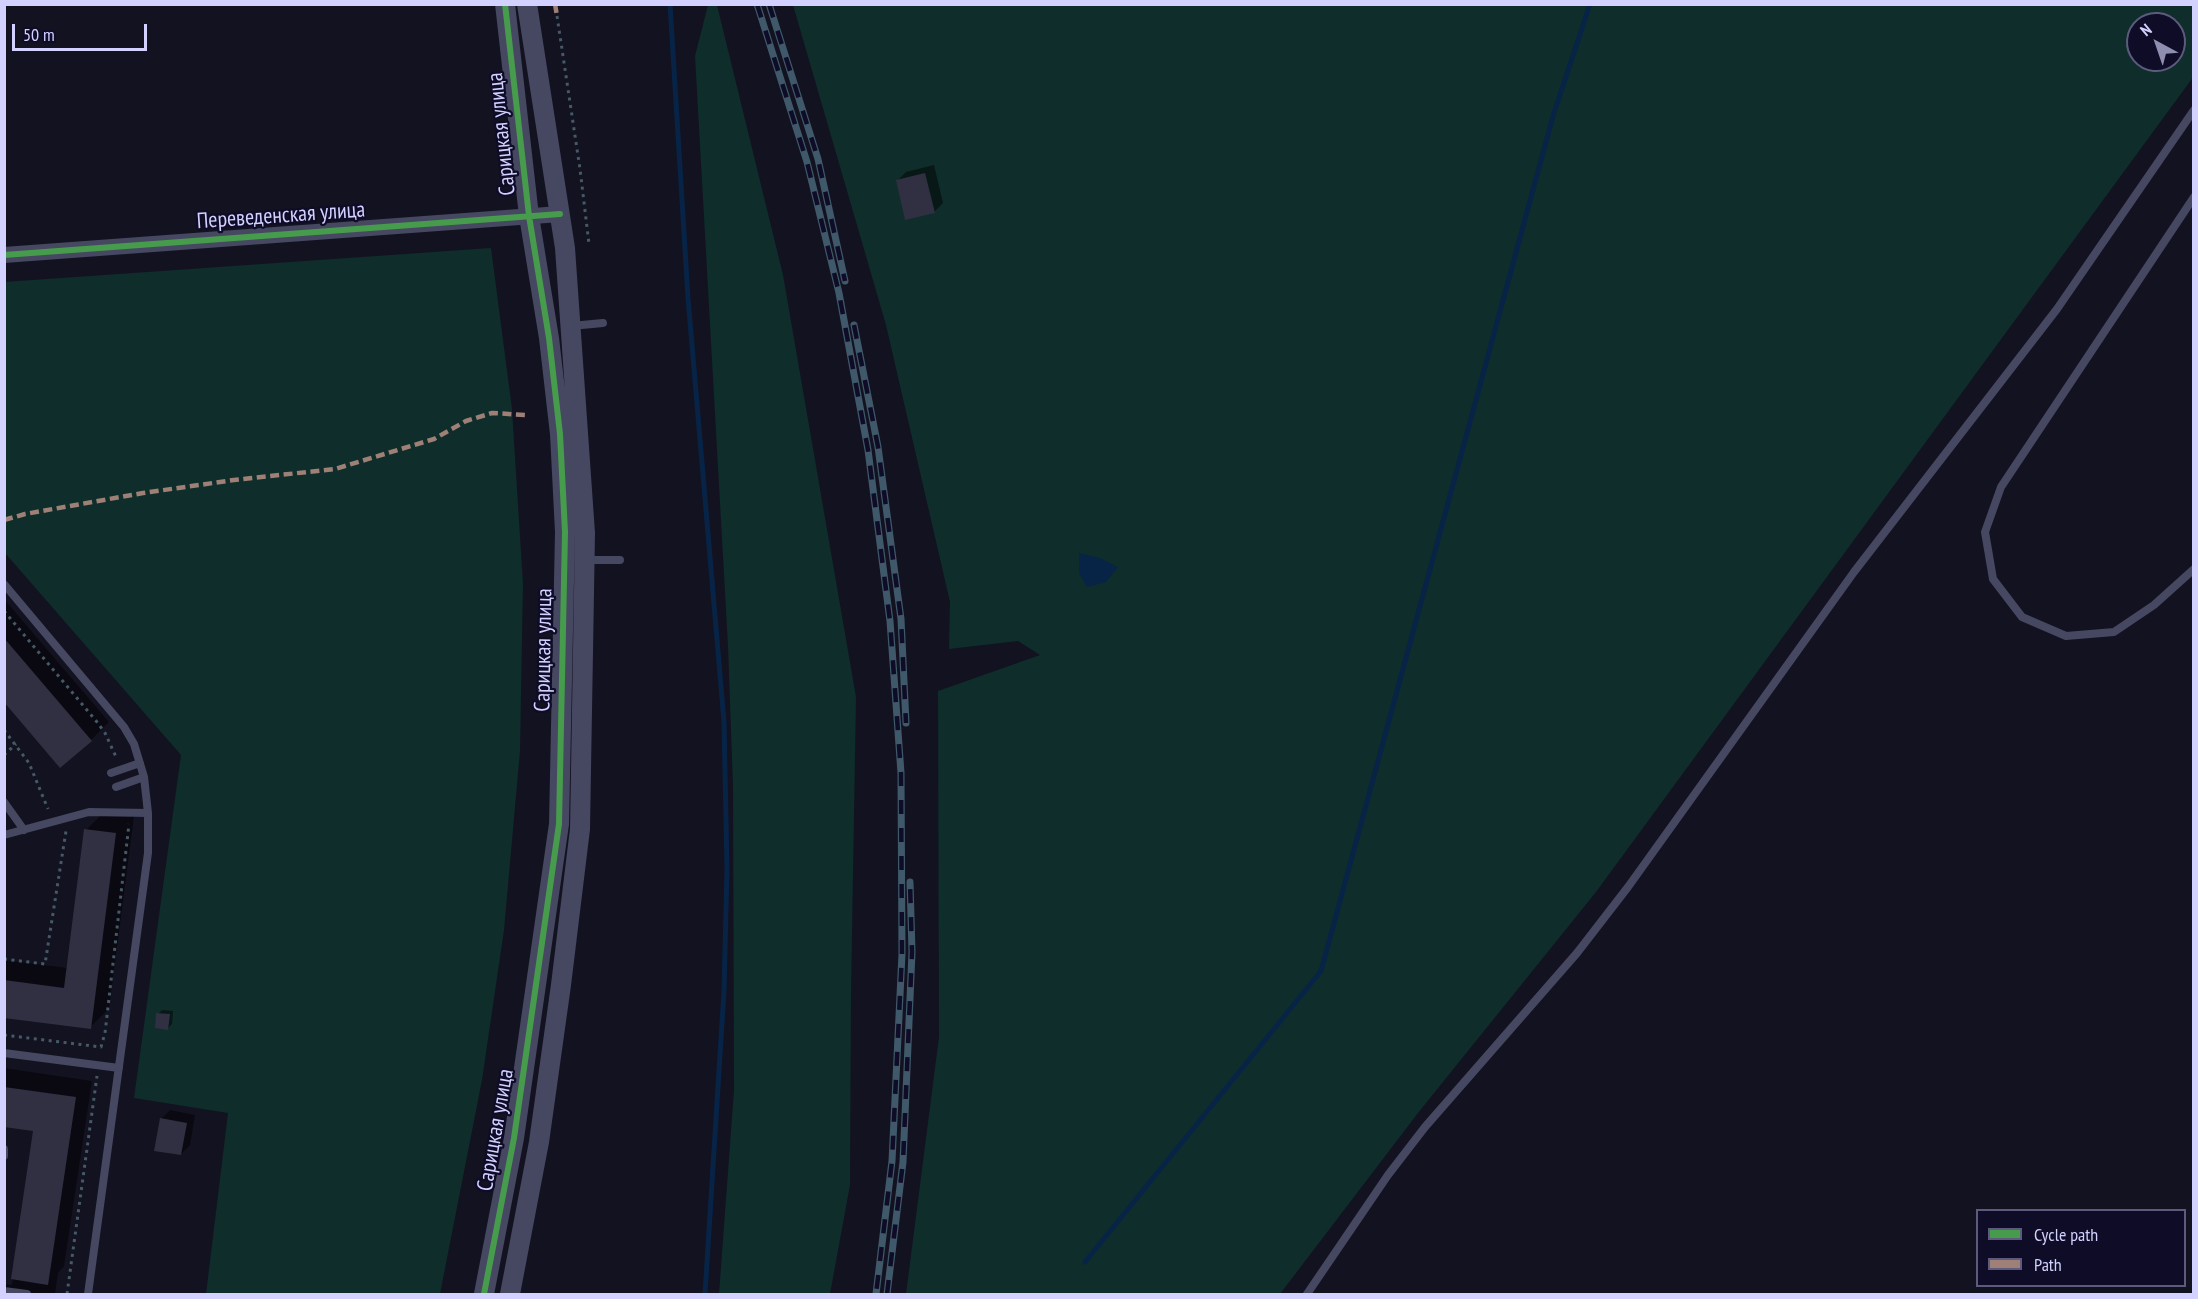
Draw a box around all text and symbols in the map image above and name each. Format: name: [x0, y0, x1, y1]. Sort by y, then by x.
scale bar: [15, 12, 150, 50]
north arrow: [2126, 12, 2186, 72]
text: N: [2136, 19, 2155, 40]
text: 50 m: [23, 23, 55, 46]
street label: Сарицкая улица: [482, 71, 522, 197]
street label: Переведенская улица: [196, 197, 366, 235]
street label: Сарицкая улица: [530, 588, 558, 712]
street label: Сарицкая улица: [472, 1067, 520, 1193]
legend: [1976, 1209, 2186, 1287]
text: Cycle path: [2034, 1223, 2098, 1246]
text: Path: [2034, 1253, 2062, 1276]

